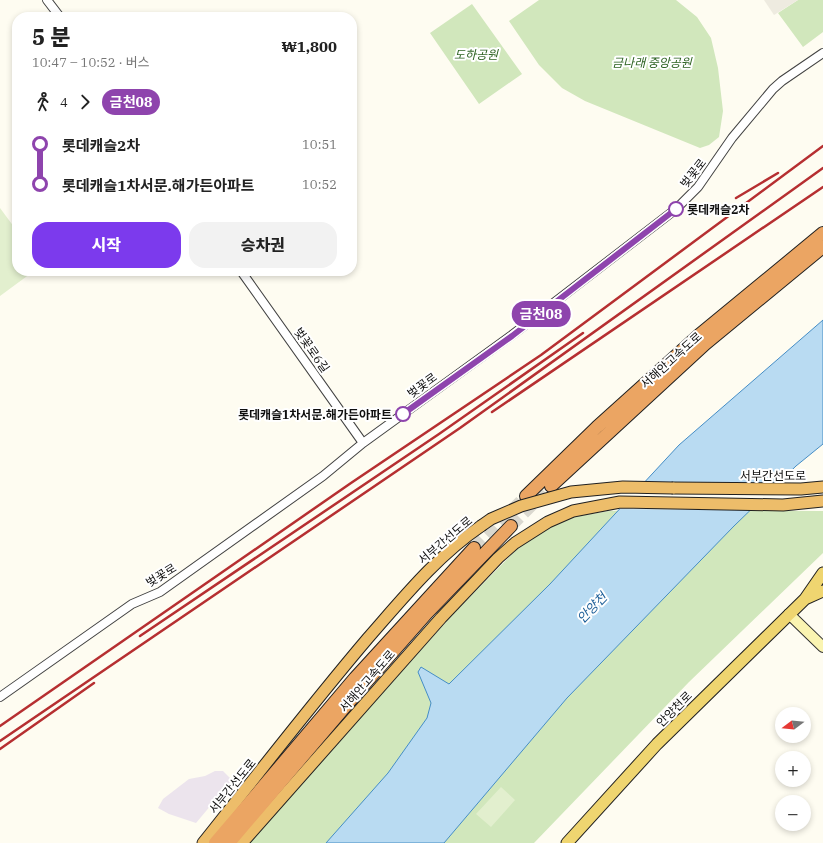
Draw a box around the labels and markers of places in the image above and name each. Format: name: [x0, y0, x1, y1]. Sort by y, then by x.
marker: 롯데캐슬2차: [668, 201, 684, 217]
place label: 롯데캐슬2차: [687, 202, 749, 217]
marker: 롯데캐슬1차서문.해가든아파트: [395, 406, 411, 422]
place label: 롯데캐슬1차서문.해가든아파트: [238, 407, 392, 422]

